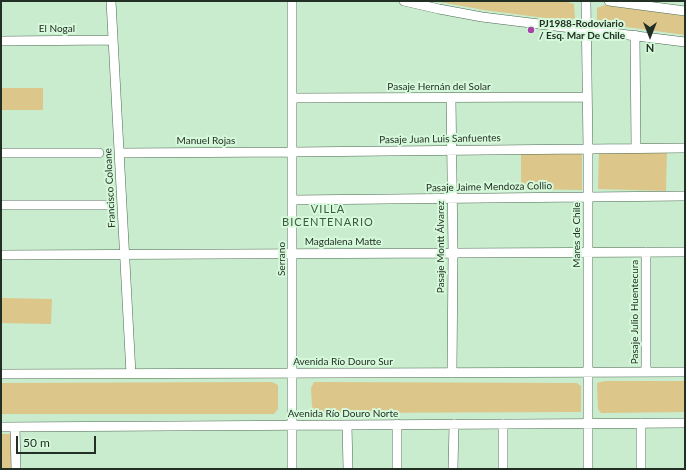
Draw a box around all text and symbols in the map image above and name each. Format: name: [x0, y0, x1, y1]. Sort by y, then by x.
north arrow: [630, 16, 670, 56]
place label: PJ1988-Rodoviario / Esq. Mar De Chile: [539, 18, 625, 42]
street label: El Nogal: [39, 23, 75, 35]
marker: PJ1988-Rodoviario / Esq. Mar De Chile: [526, 25, 536, 35]
text: N: [646, 42, 654, 55]
street label: Pasaje Hernán del Solar: [387, 81, 491, 93]
street label: Pasaje Juan Luis Sanfuentes: [379, 132, 501, 146]
street label: Manuel Rojas: [177, 135, 235, 147]
street label: Francisco Coloane: [102, 148, 118, 228]
street label: Pasaje Jaime Mendoza Collio: [426, 180, 552, 194]
street label: Pasaje Montt Álvarez: [435, 201, 447, 293]
district label: VILLA BICENTENARIO: [282, 202, 374, 228]
street label: Mares de Chile: [571, 202, 583, 268]
street label: Magdalena Matte: [305, 236, 381, 248]
street label: Serrano: [276, 242, 288, 276]
street label: Pasaje Julio Huentecura: [629, 260, 641, 364]
street label: Avenida Río Douro Sur: [293, 356, 393, 368]
street label: Avenida Río Douro Norte: [288, 408, 398, 420]
scale bar: [18, 428, 98, 454]
text: 50 m: [23, 435, 50, 450]

